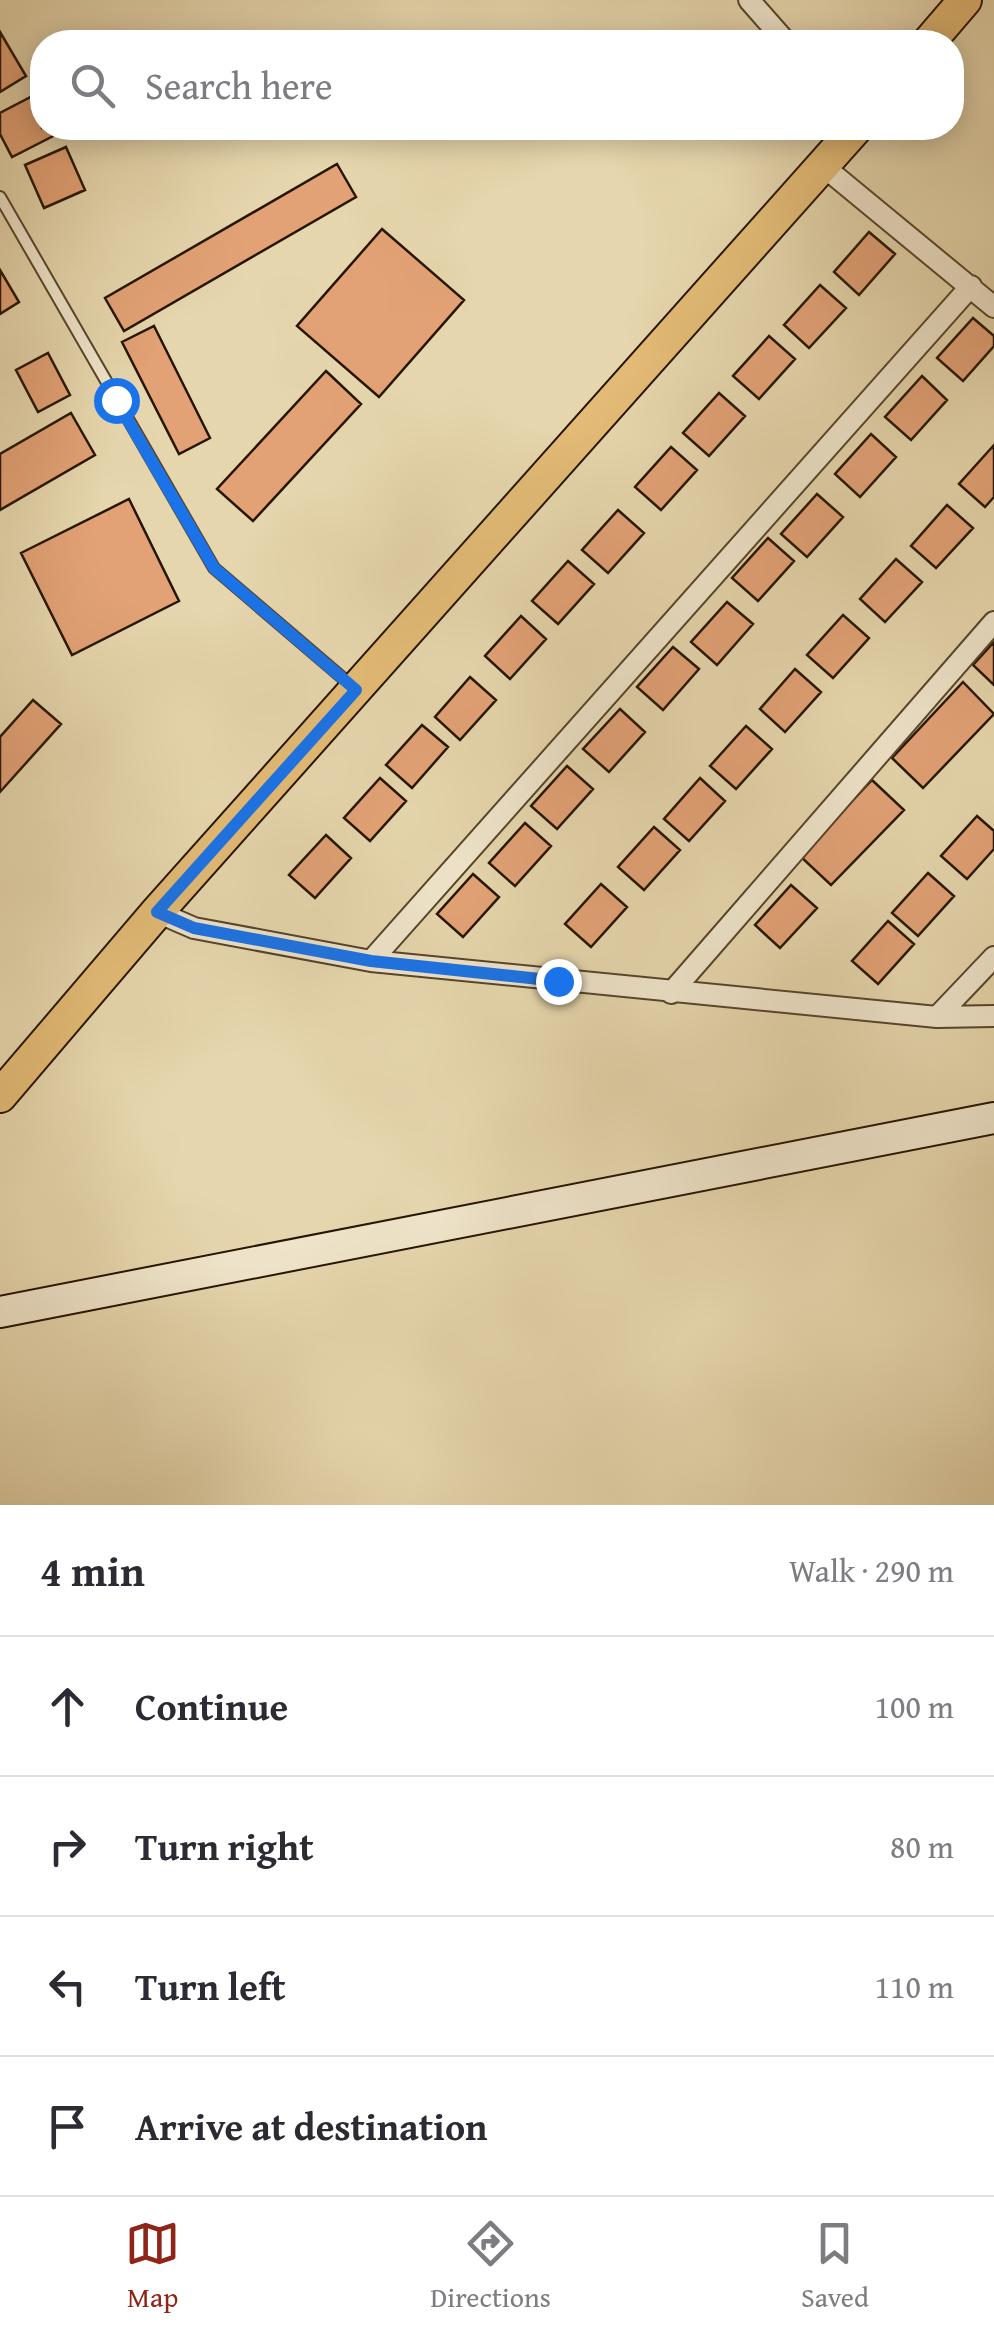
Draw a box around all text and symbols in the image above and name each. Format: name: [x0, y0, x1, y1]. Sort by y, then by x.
search box: [30, 30, 964, 140]
text: Search here: [145, 57, 333, 113]
icon: search: [65, 58, 120, 113]
route start: [94, 378, 140, 424]
route end: [536, 959, 582, 1005]
text: 4 min: [40, 1540, 145, 1601]
text: Walk · 290 m: [789, 1547, 954, 1594]
text: Continue: [135, 1678, 288, 1734]
icon: ahead: [40, 1679, 95, 1734]
text: 100 m: [875, 1683, 954, 1730]
text: Turn right: [135, 1818, 314, 1874]
icon: right: [40, 1819, 95, 1874]
text: 80 m: [890, 1823, 954, 1870]
text: Turn left: [135, 1958, 286, 2014]
icon: left: [40, 1959, 95, 2014]
text: 110 m: [875, 1963, 954, 2010]
text: Arrive at destination: [135, 2098, 488, 2154]
icon: arrive: [40, 2099, 95, 2154]
tab: Map: [125, 2216, 180, 2317]
tab: Directions: [430, 2216, 551, 2317]
tab: Saved: [801, 2216, 869, 2317]

